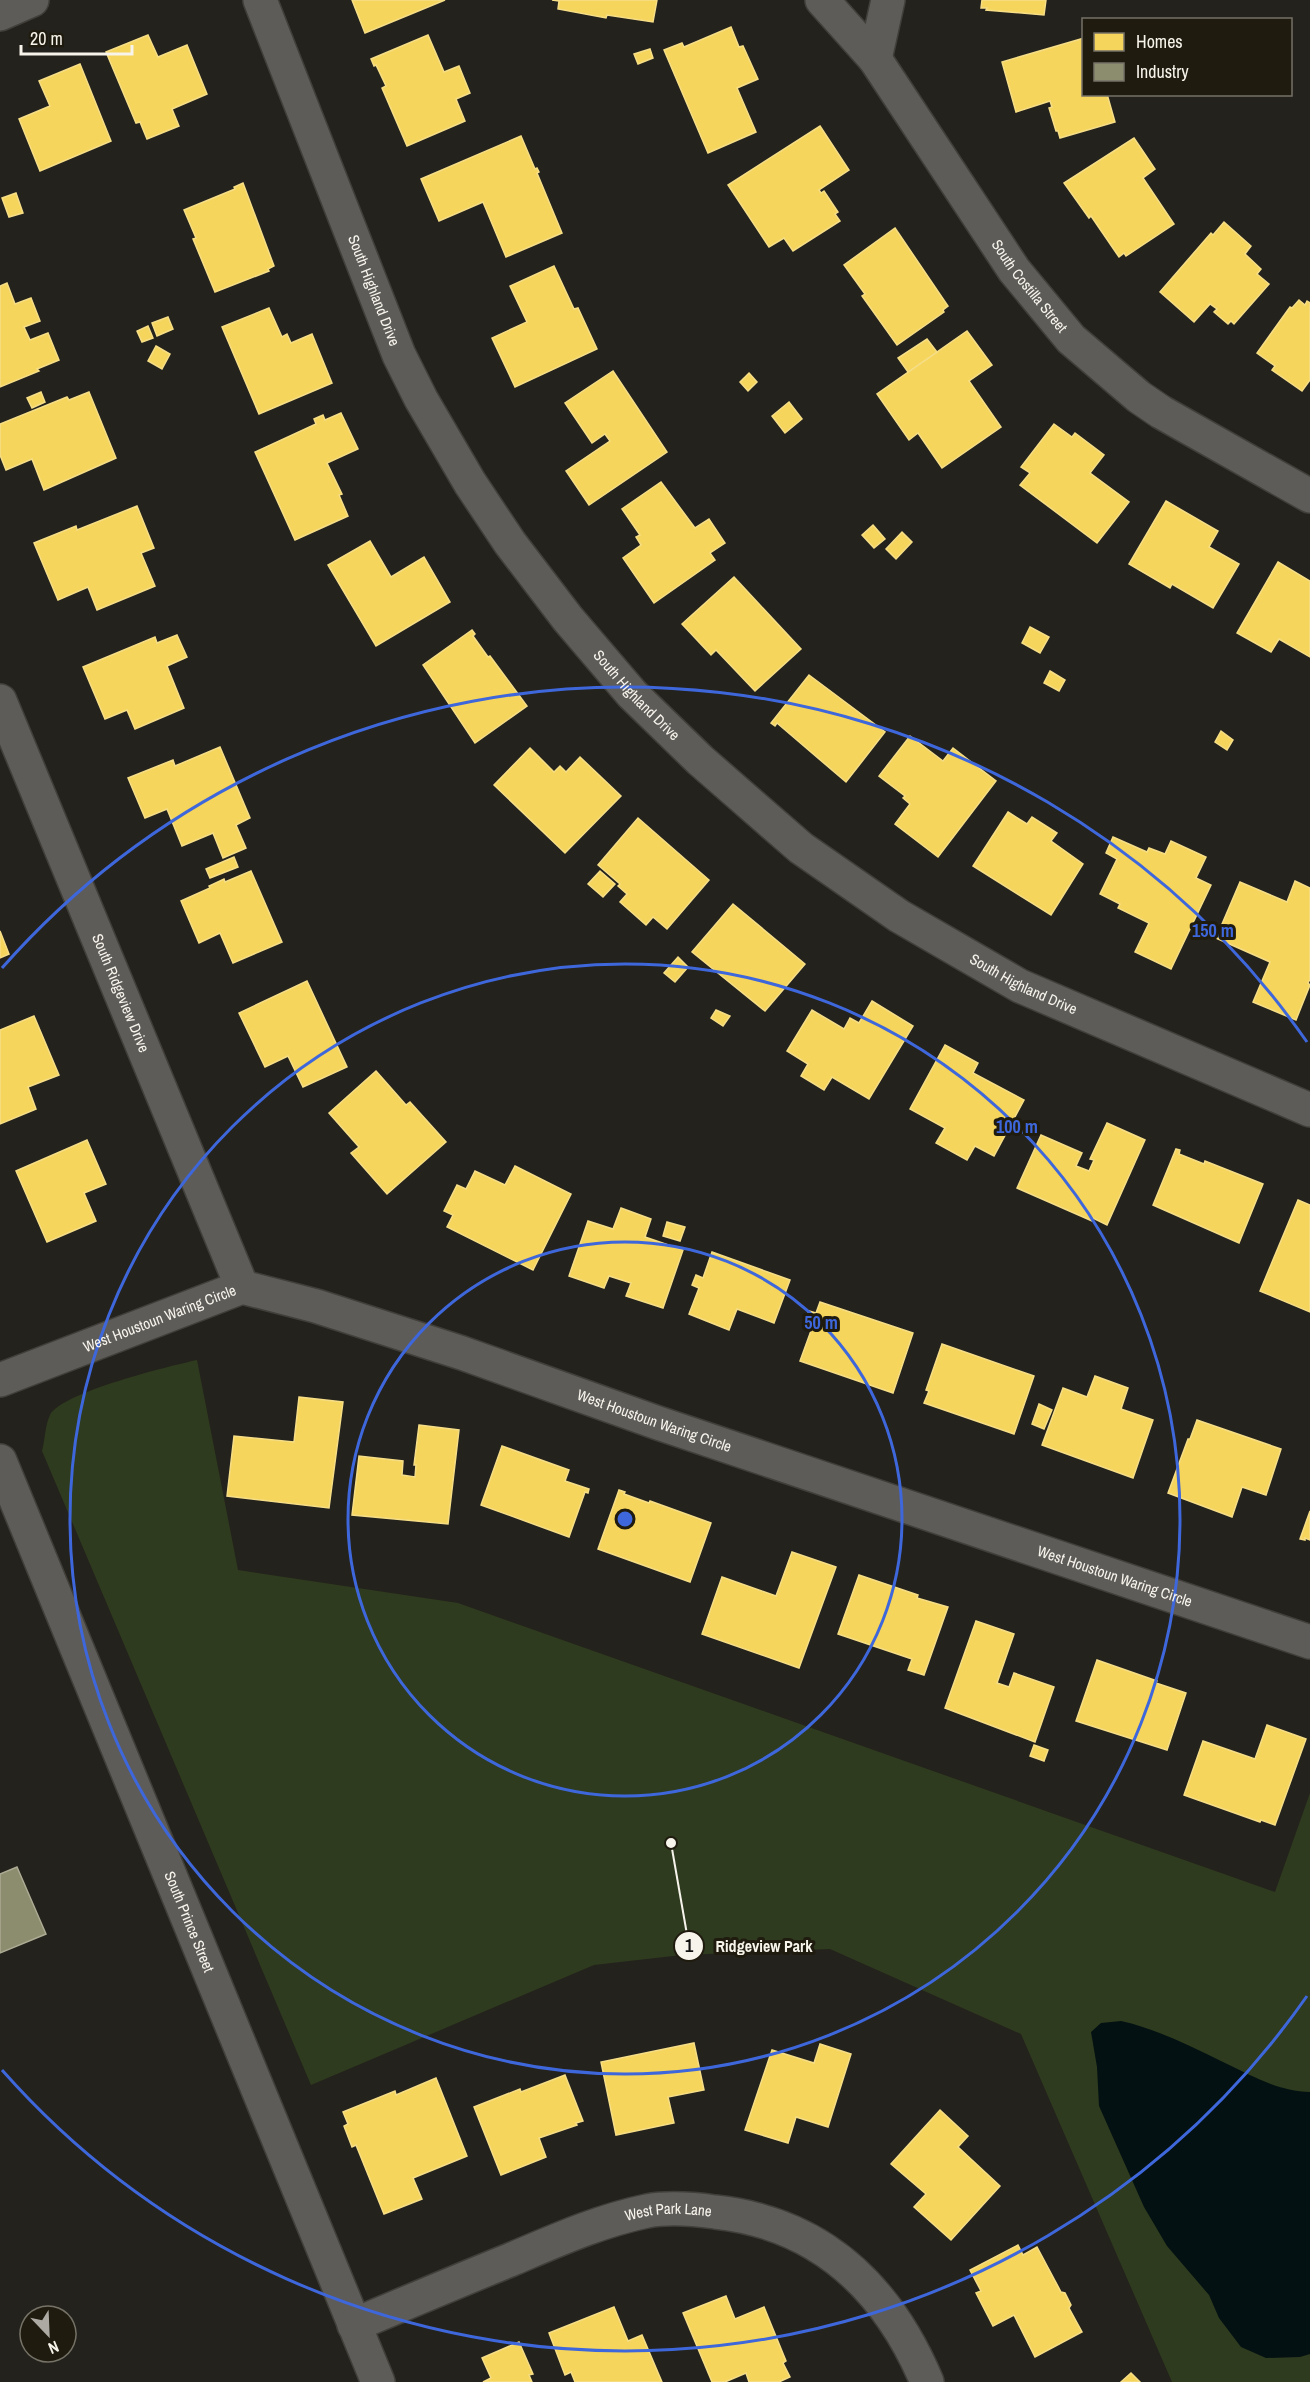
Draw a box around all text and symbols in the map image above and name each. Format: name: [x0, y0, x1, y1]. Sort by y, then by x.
scale bar: [21, 18, 132, 56]
legend: [1082, 18, 1292, 96]
text: 20 m: [30, 26, 63, 51]
text: Homes: [1136, 29, 1183, 54]
text: Industry: [1136, 59, 1189, 84]
street label: South Highland Drive: [343, 232, 406, 349]
street label: South Costilla Street: [987, 235, 1073, 337]
street label: South Highland Drive: [589, 645, 685, 745]
text: 150 m: [1192, 918, 1234, 943]
street label: South Ridgeview Drive: [87, 930, 155, 1056]
street label: South Highland Drive: [966, 948, 1081, 1019]
text: 100 m: [996, 1114, 1038, 1139]
street label: West Houstoun Waring Circle: [80, 1279, 239, 1357]
text: 50 m: [804, 1310, 838, 1335]
street label: West Houstoun Waring Circle: [574, 1384, 735, 1457]
centre of rings: [615, 1509, 635, 1529]
street label: West Houstoun Waring Circle: [1035, 1540, 1195, 1612]
street label: South Prince Street: [159, 1868, 220, 1976]
callout: Ridgeview Park: [674, 1929, 825, 1963]
text: 1: [685, 1933, 694, 1958]
text: Ridgeview Park: [716, 1935, 813, 1957]
street label: West Park Lane: [622, 2198, 713, 2226]
north arrow: [18, 2304, 78, 2364]
text: N: [45, 2336, 63, 2360]

